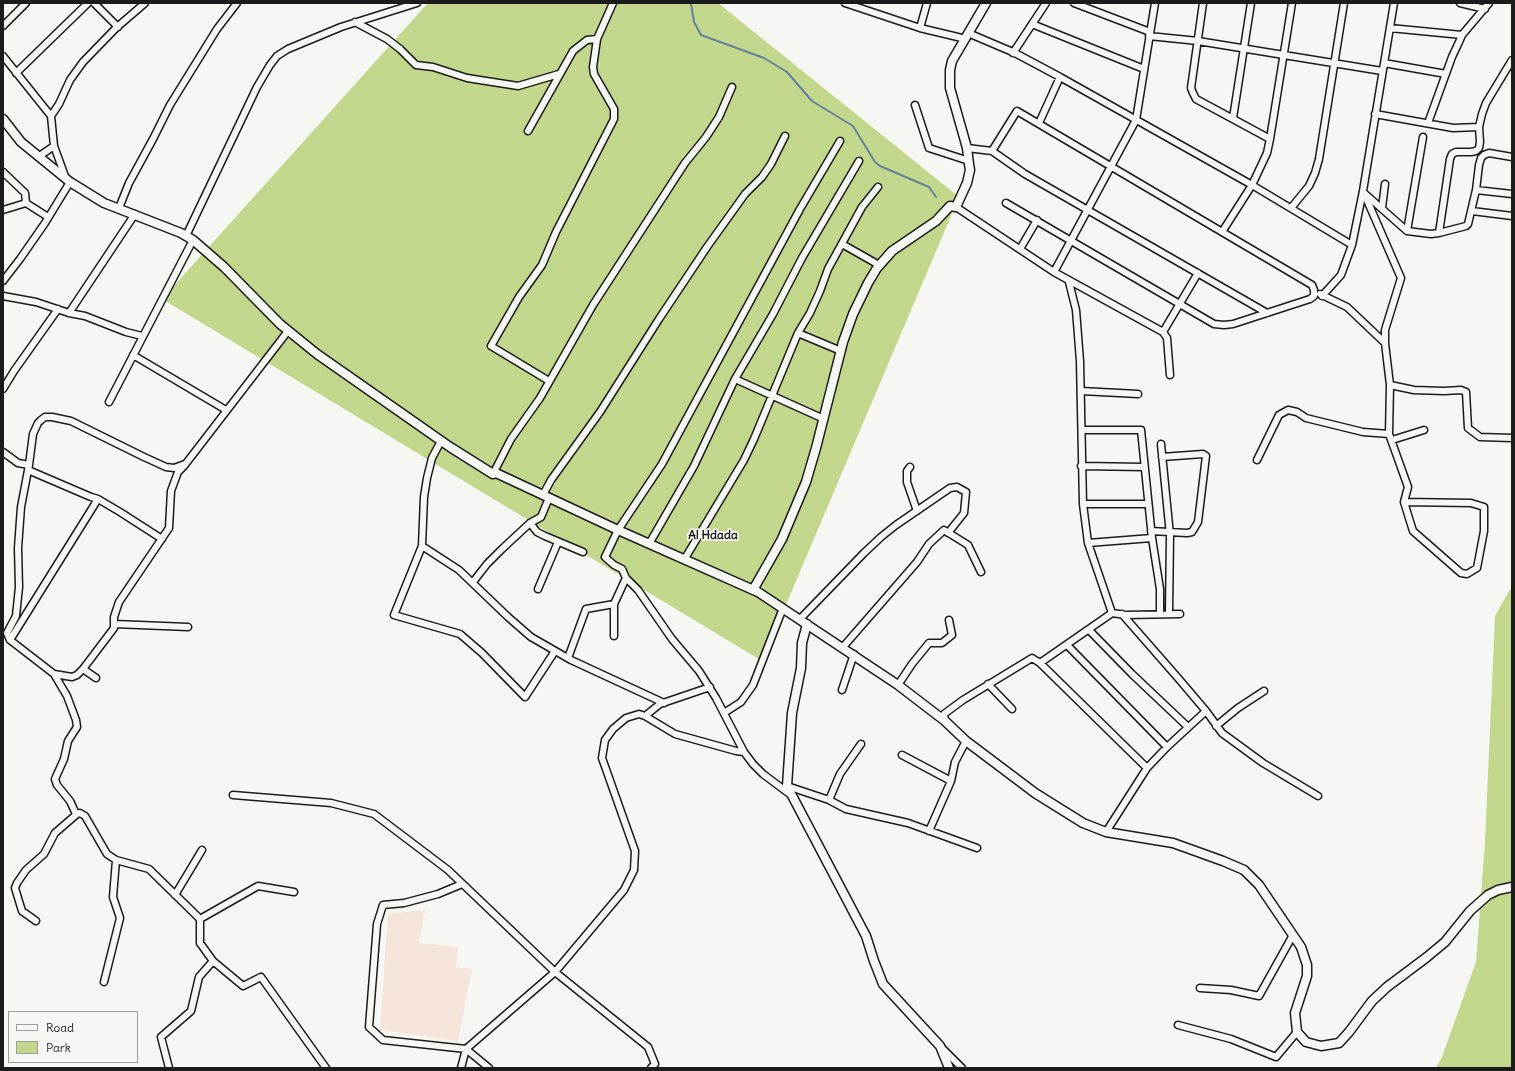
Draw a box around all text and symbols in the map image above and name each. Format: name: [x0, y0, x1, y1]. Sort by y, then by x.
district label: Al Hdada: [688, 529, 738, 543]
legend: [8, 1011, 138, 1063]
text: Road: [46, 1020, 74, 1035]
text: Park: [46, 1040, 71, 1055]

